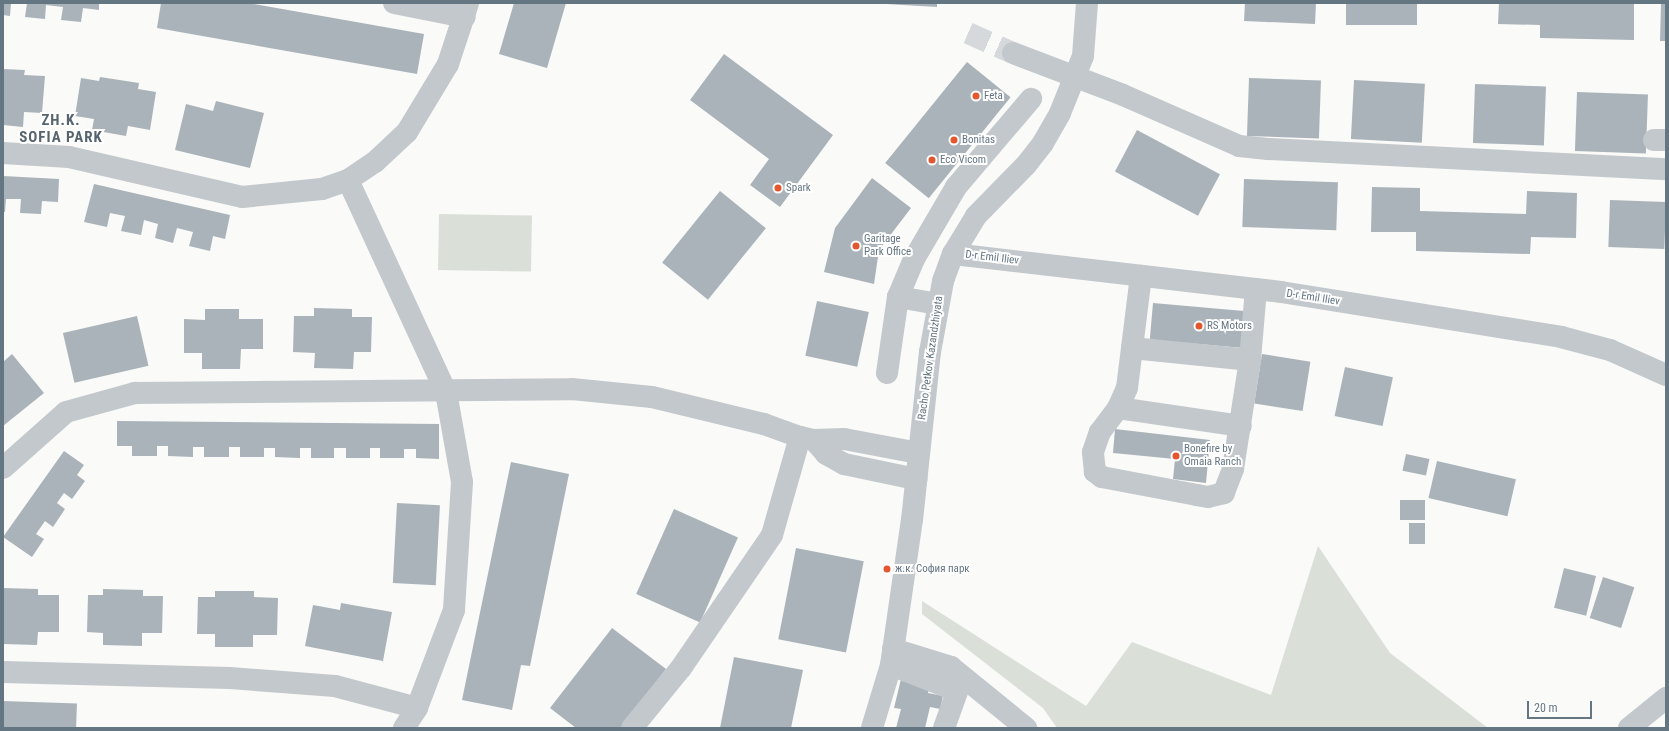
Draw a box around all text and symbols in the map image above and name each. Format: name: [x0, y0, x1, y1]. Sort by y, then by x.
place label: Feta: [984, 89, 1003, 103]
marker: Feta: [971, 91, 981, 101]
district label: ZH.K. SOFIA PARK: [19, 111, 103, 146]
place label: Bonitas: [962, 133, 995, 147]
marker: Bonitas: [949, 135, 959, 145]
place label: Eco Vicom: [940, 153, 986, 167]
marker: Eco Vicom: [927, 155, 937, 165]
place label: Spark: [786, 181, 811, 195]
marker: Spark: [773, 183, 783, 193]
place label: Garitage Park Office: [864, 233, 911, 259]
marker: Garitage Park Office: [851, 241, 861, 251]
street label: D-r Emil Iliev: [964, 248, 1020, 268]
street label: D-r Emil Iliev: [1285, 287, 1341, 309]
street label: Racho Petkov Kazandzhiyata: [916, 295, 946, 421]
place label: RS Motors: [1207, 319, 1252, 333]
marker: RS Motors: [1194, 321, 1204, 331]
place label: Bonefire by Omaia Ranch: [1184, 443, 1241, 469]
marker: Bonefire by Omaia Ranch: [1171, 451, 1181, 461]
place label: ж.к. София парк: [895, 562, 970, 576]
marker: ж.к. София парк: [882, 564, 892, 574]
scale bar: [1529, 693, 1594, 719]
text: 20 m: [1534, 701, 1558, 715]

